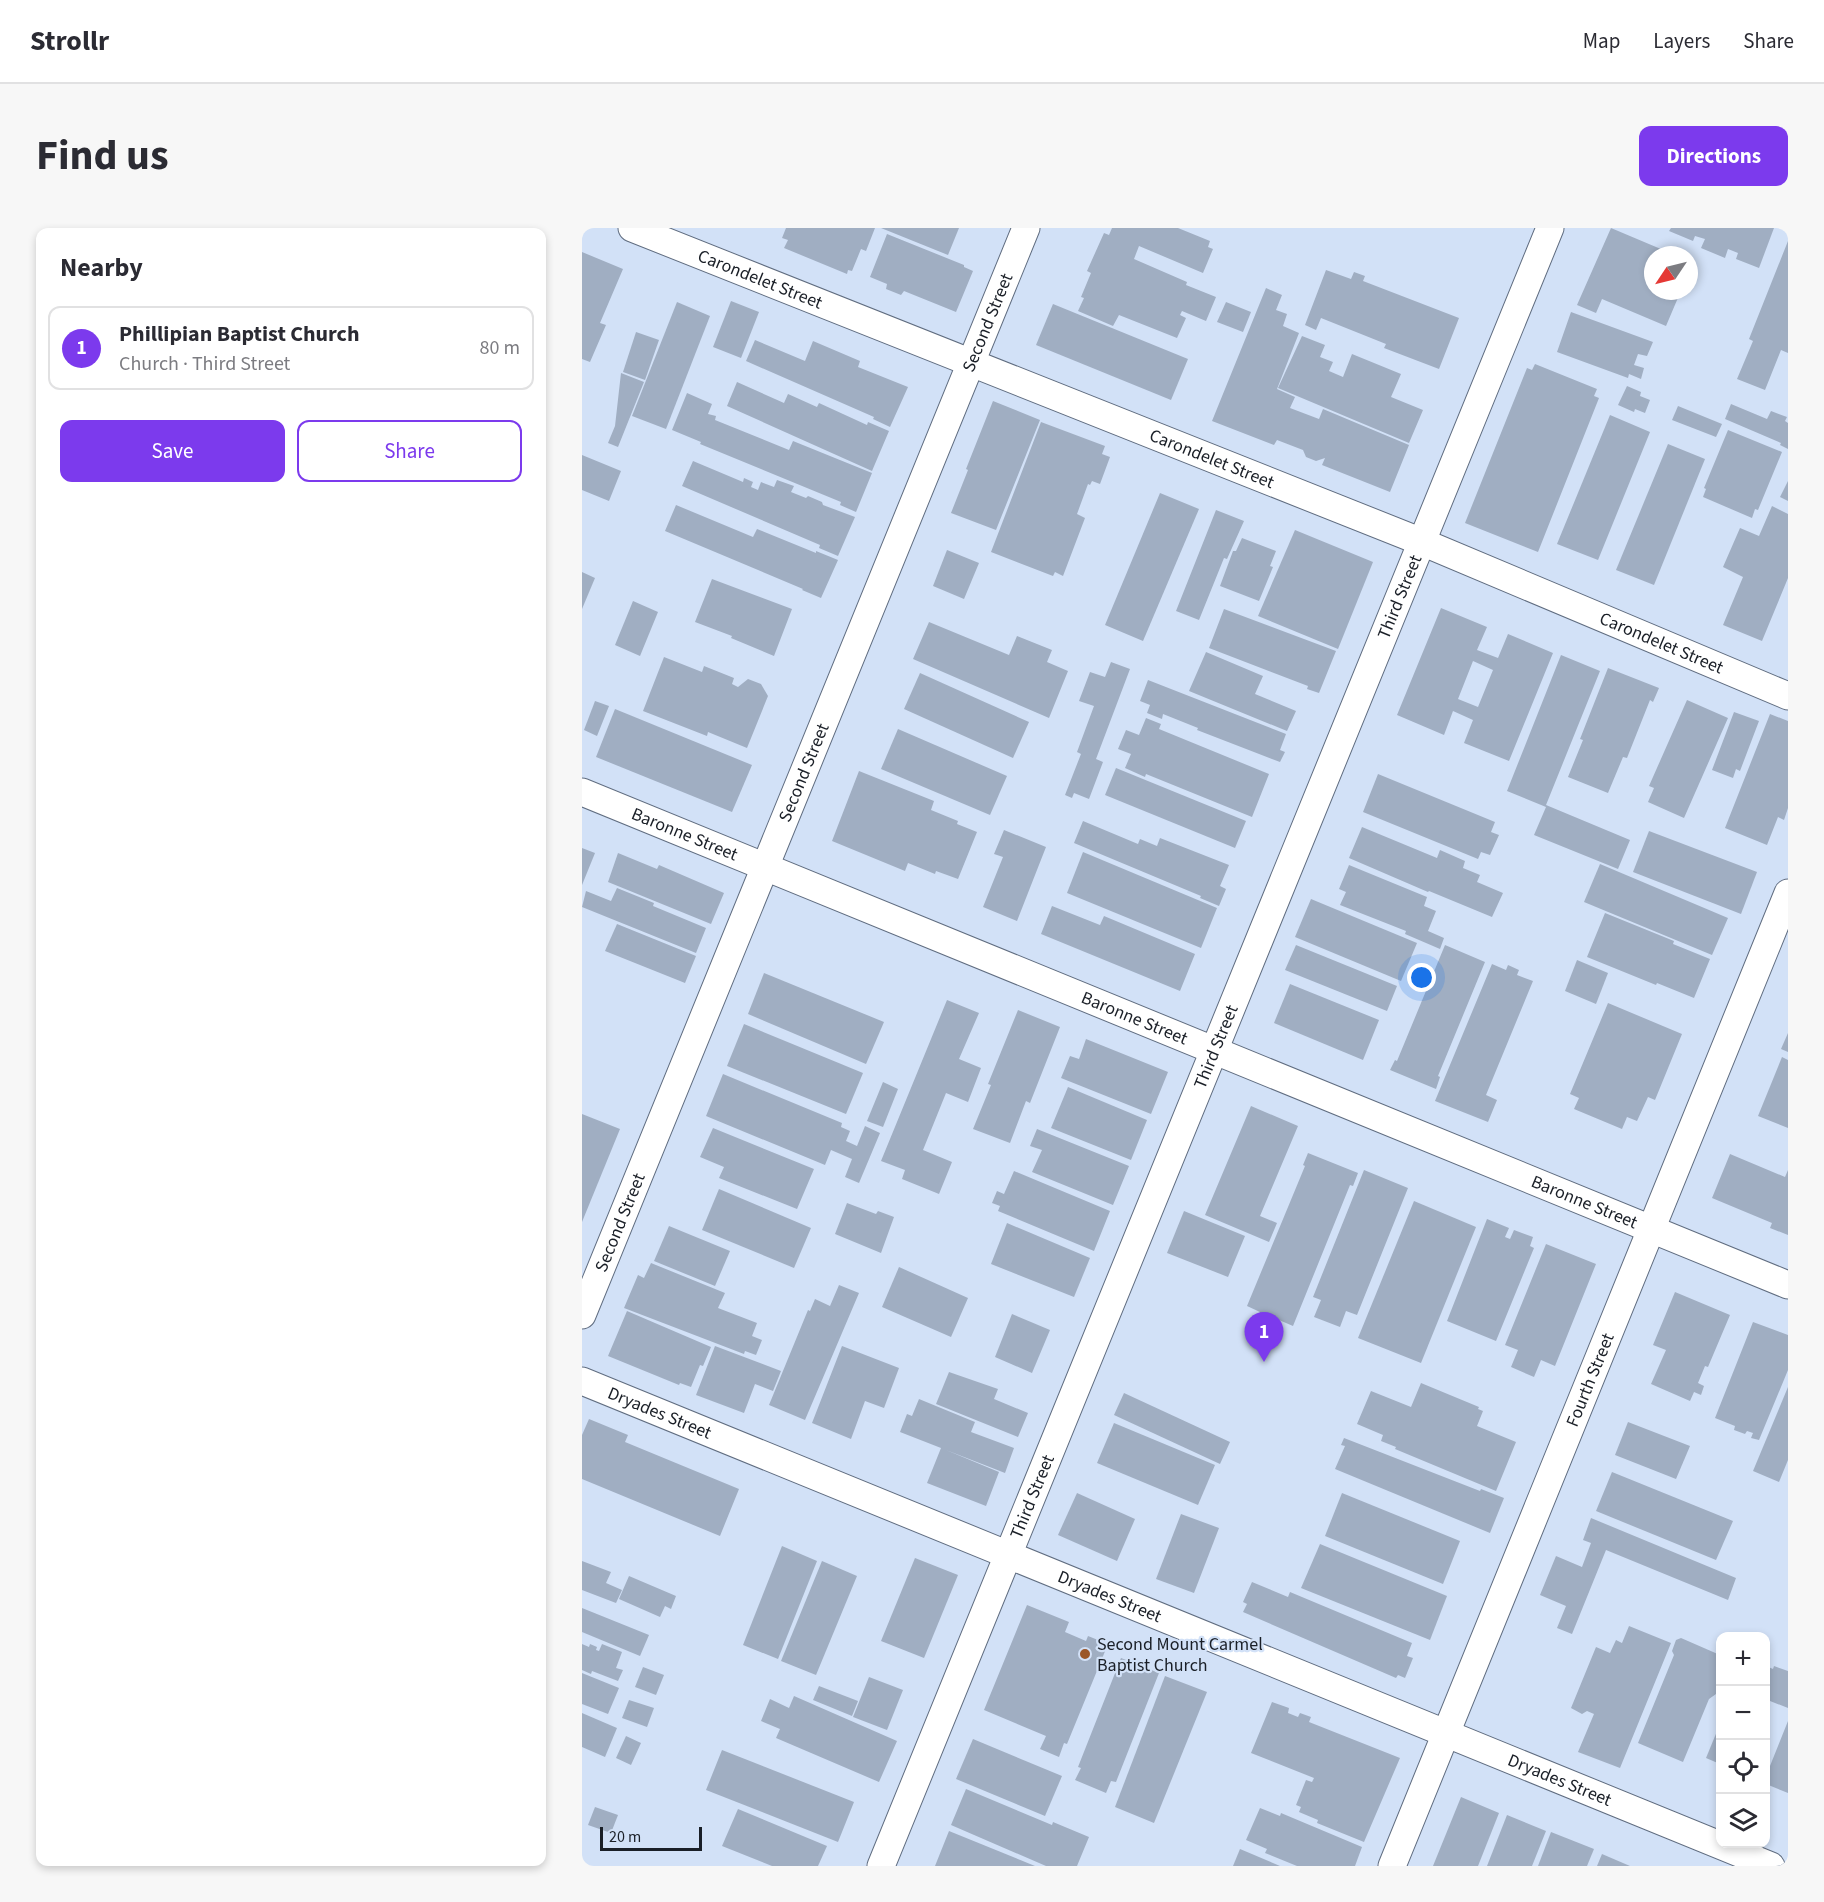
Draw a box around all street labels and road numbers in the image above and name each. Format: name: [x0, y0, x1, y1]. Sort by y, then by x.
street label: Carondelet Street: [694, 243, 826, 315]
street label: Second Street: [956, 269, 1019, 376]
street label: Carondelet Street: [1146, 422, 1278, 495]
street label: Third Street: [1371, 551, 1428, 643]
street label: Carondelet Street: [1596, 606, 1727, 680]
street label: Second Street: [772, 719, 835, 826]
street label: Baronne Street: [628, 801, 742, 867]
street label: Baronne Street: [1078, 985, 1192, 1051]
street label: Third Street: [1187, 1001, 1244, 1092]
street label: Second Street: [588, 1169, 651, 1276]
street label: Baronne Street: [1527, 1169, 1641, 1235]
street label: Fourth Street: [1560, 1329, 1620, 1430]
street label: Dryades Street: [604, 1380, 715, 1445]
street label: Third Street: [1004, 1451, 1060, 1542]
street label: Dryades Street: [1054, 1564, 1165, 1629]
street label: Dryades Street: [1504, 1747, 1615, 1812]

